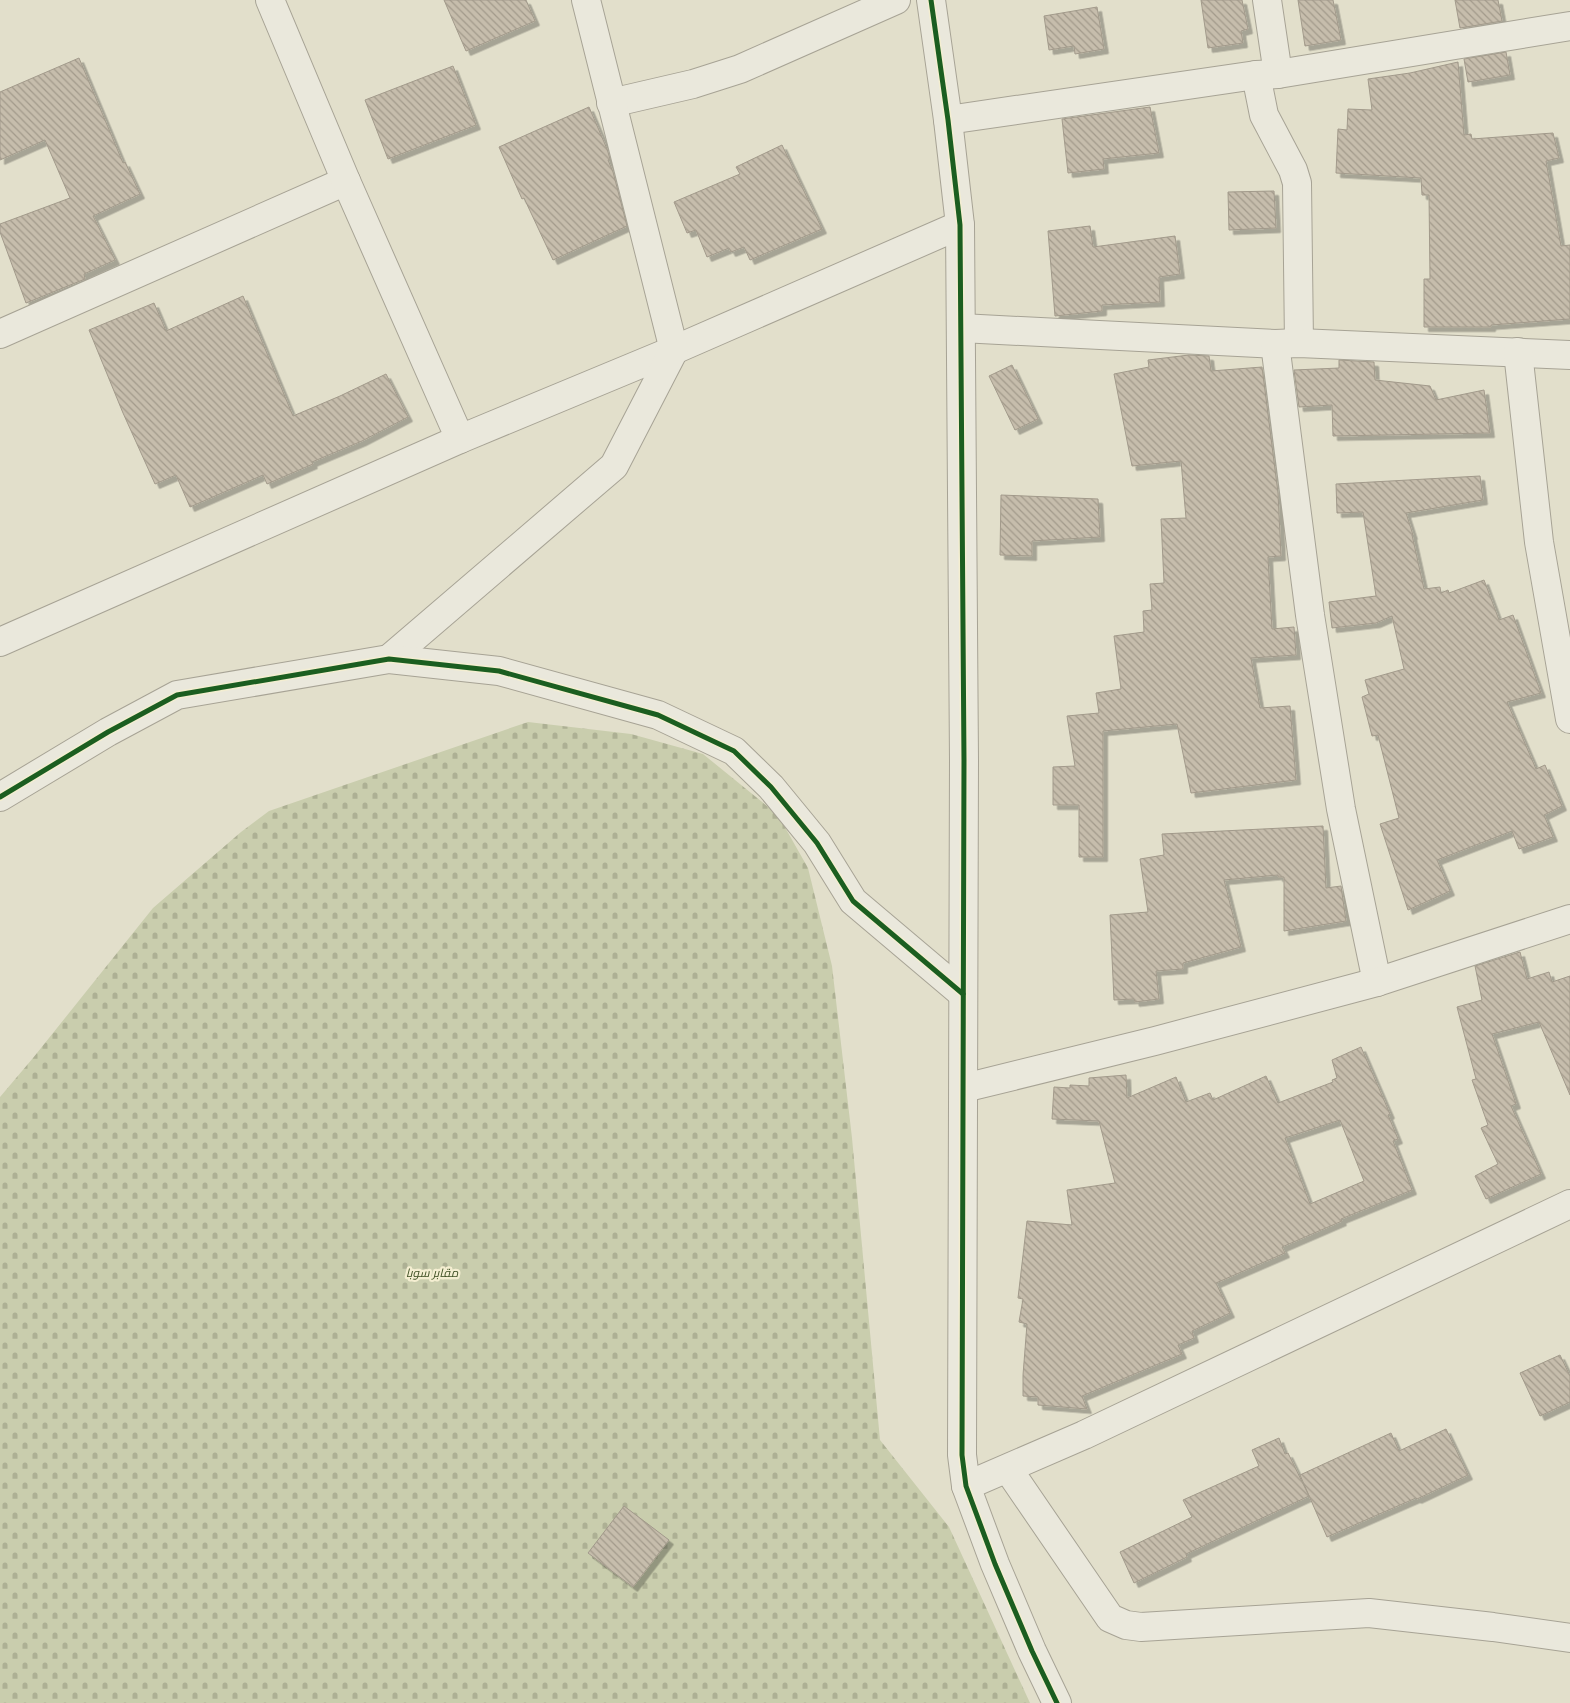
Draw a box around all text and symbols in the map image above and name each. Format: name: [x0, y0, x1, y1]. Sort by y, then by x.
park label: مقابر سوبا: [406, 1264, 459, 1281]

